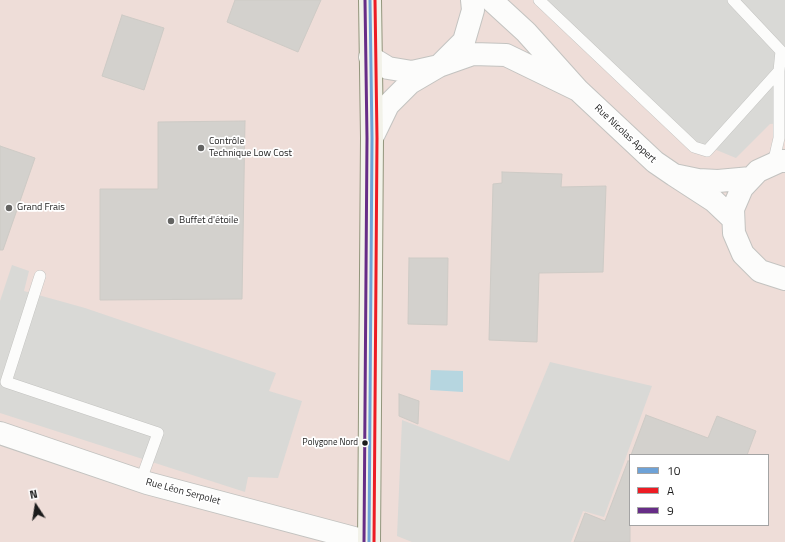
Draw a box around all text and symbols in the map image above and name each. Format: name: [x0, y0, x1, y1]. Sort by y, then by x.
street label: Rue Nicolas Appert: [592, 102, 658, 166]
place label: Contrôle Technique Low Cost: [209, 136, 292, 160]
marker: Contrôle Technique Low Cost: [196, 143, 206, 153]
place label: Grand Frais: [17, 202, 65, 214]
marker: Grand Frais: [4, 203, 14, 213]
place label: Buffet d'étoile: [179, 215, 238, 227]
marker: Buffet d'étoile: [166, 216, 176, 226]
place label: Polygone Nord: [302, 438, 358, 448]
marker: Polygone Nord: [360, 438, 370, 448]
legend: [629, 454, 769, 526]
text: 10: [667, 461, 680, 480]
street label: Rue Léon Serpolet: [144, 476, 222, 508]
text: A: [667, 481, 674, 500]
north arrow: [16, 486, 56, 526]
text: N: [28, 486, 39, 503]
text: 9: [667, 501, 674, 520]

